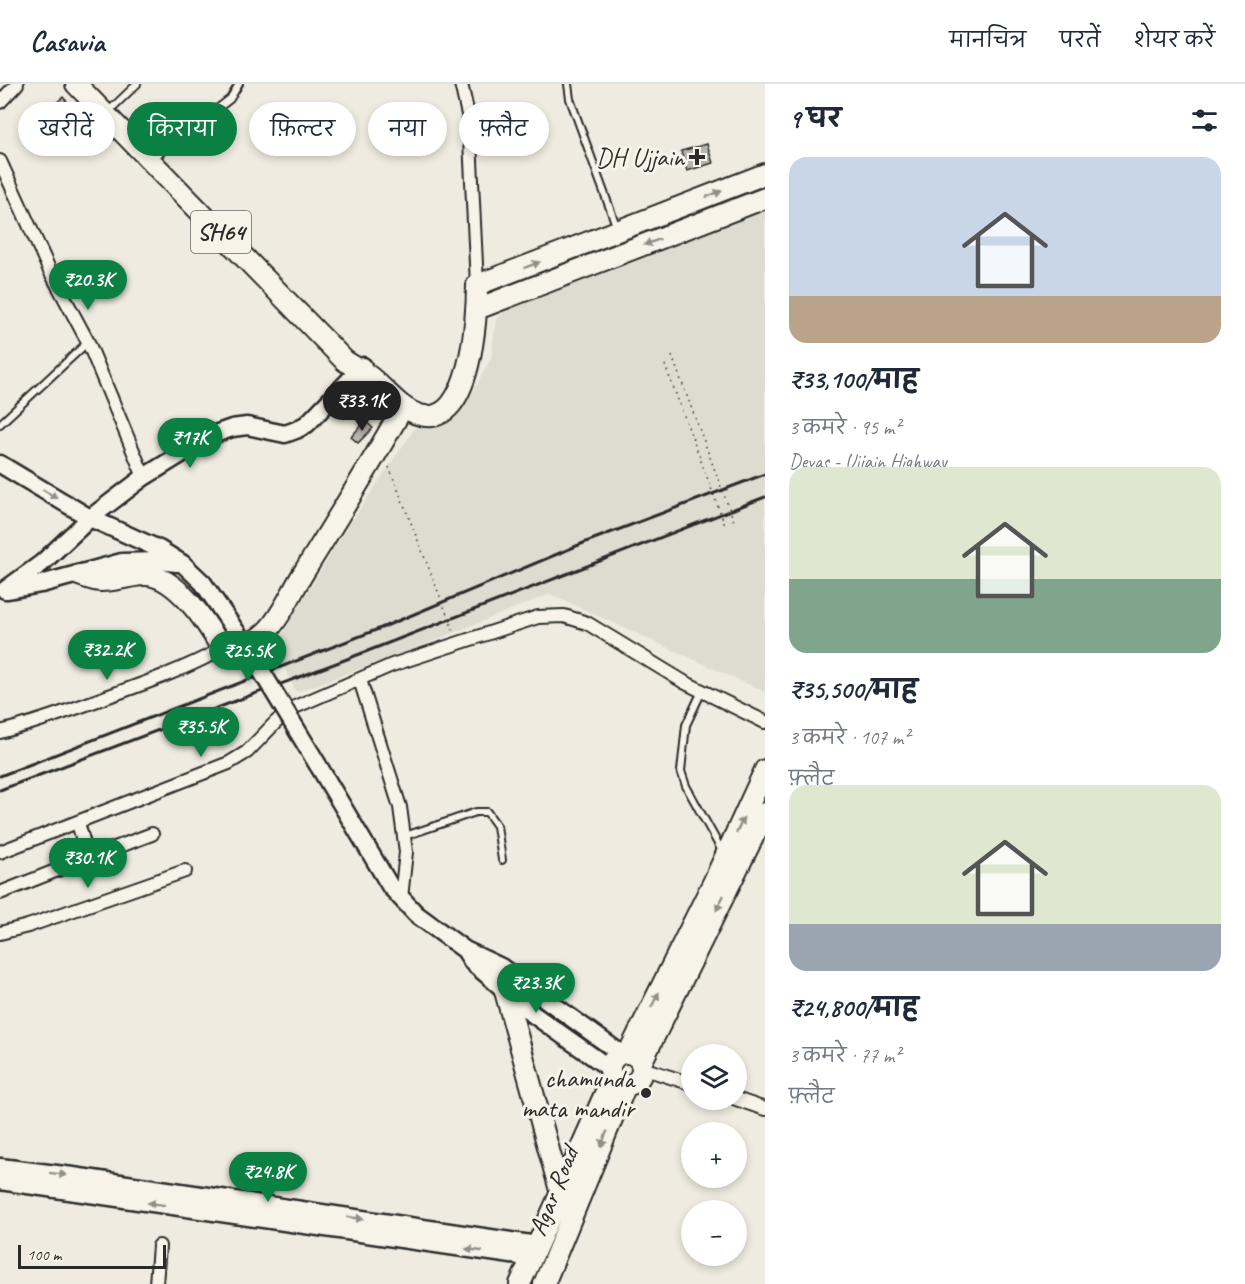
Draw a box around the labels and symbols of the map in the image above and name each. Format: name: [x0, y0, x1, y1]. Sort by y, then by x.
place label: DH Ujjain: [596, 141, 685, 174]
marker: DH Ujjain: [688, 148, 706, 166]
one-way arrow: [705, 189, 723, 198]
road number: SH64: [191, 211, 251, 253]
one-way arrow: [642, 237, 660, 247]
one-way arrow: [523, 259, 541, 269]
pin: ₹20.3K: [39, 260, 137, 311]
pin: ₹33.1K: [313, 381, 411, 432]
pin: ₹17K: [154, 418, 226, 469]
one-way arrow: [42, 489, 58, 500]
pin: ₹32.2K: [58, 630, 156, 681]
pin: ₹25.5K: [199, 631, 297, 682]
pin: ₹35.5K: [152, 707, 250, 758]
one-way arrow: [735, 815, 745, 833]
pin: ₹30.1K: [39, 838, 137, 889]
one-way arrow: [716, 894, 725, 911]
pin: ₹23.3K: [487, 963, 585, 1014]
one-way arrow: [650, 992, 659, 1009]
place label: chamunda mata mandir: [521, 1062, 637, 1125]
marker: chamunda mata mandir: [639, 1086, 653, 1100]
one-way arrow: [599, 1130, 608, 1148]
street label: Agar Road: [521, 1138, 588, 1241]
pin: ₹24.8K: [219, 1152, 317, 1203]
one-way arrow: [49, 1169, 68, 1179]
one-way arrow: [146, 1199, 165, 1208]
one-way arrow: [346, 1213, 365, 1222]
scale bar: [18, 1242, 166, 1270]
one-way arrow: [464, 1245, 483, 1254]

